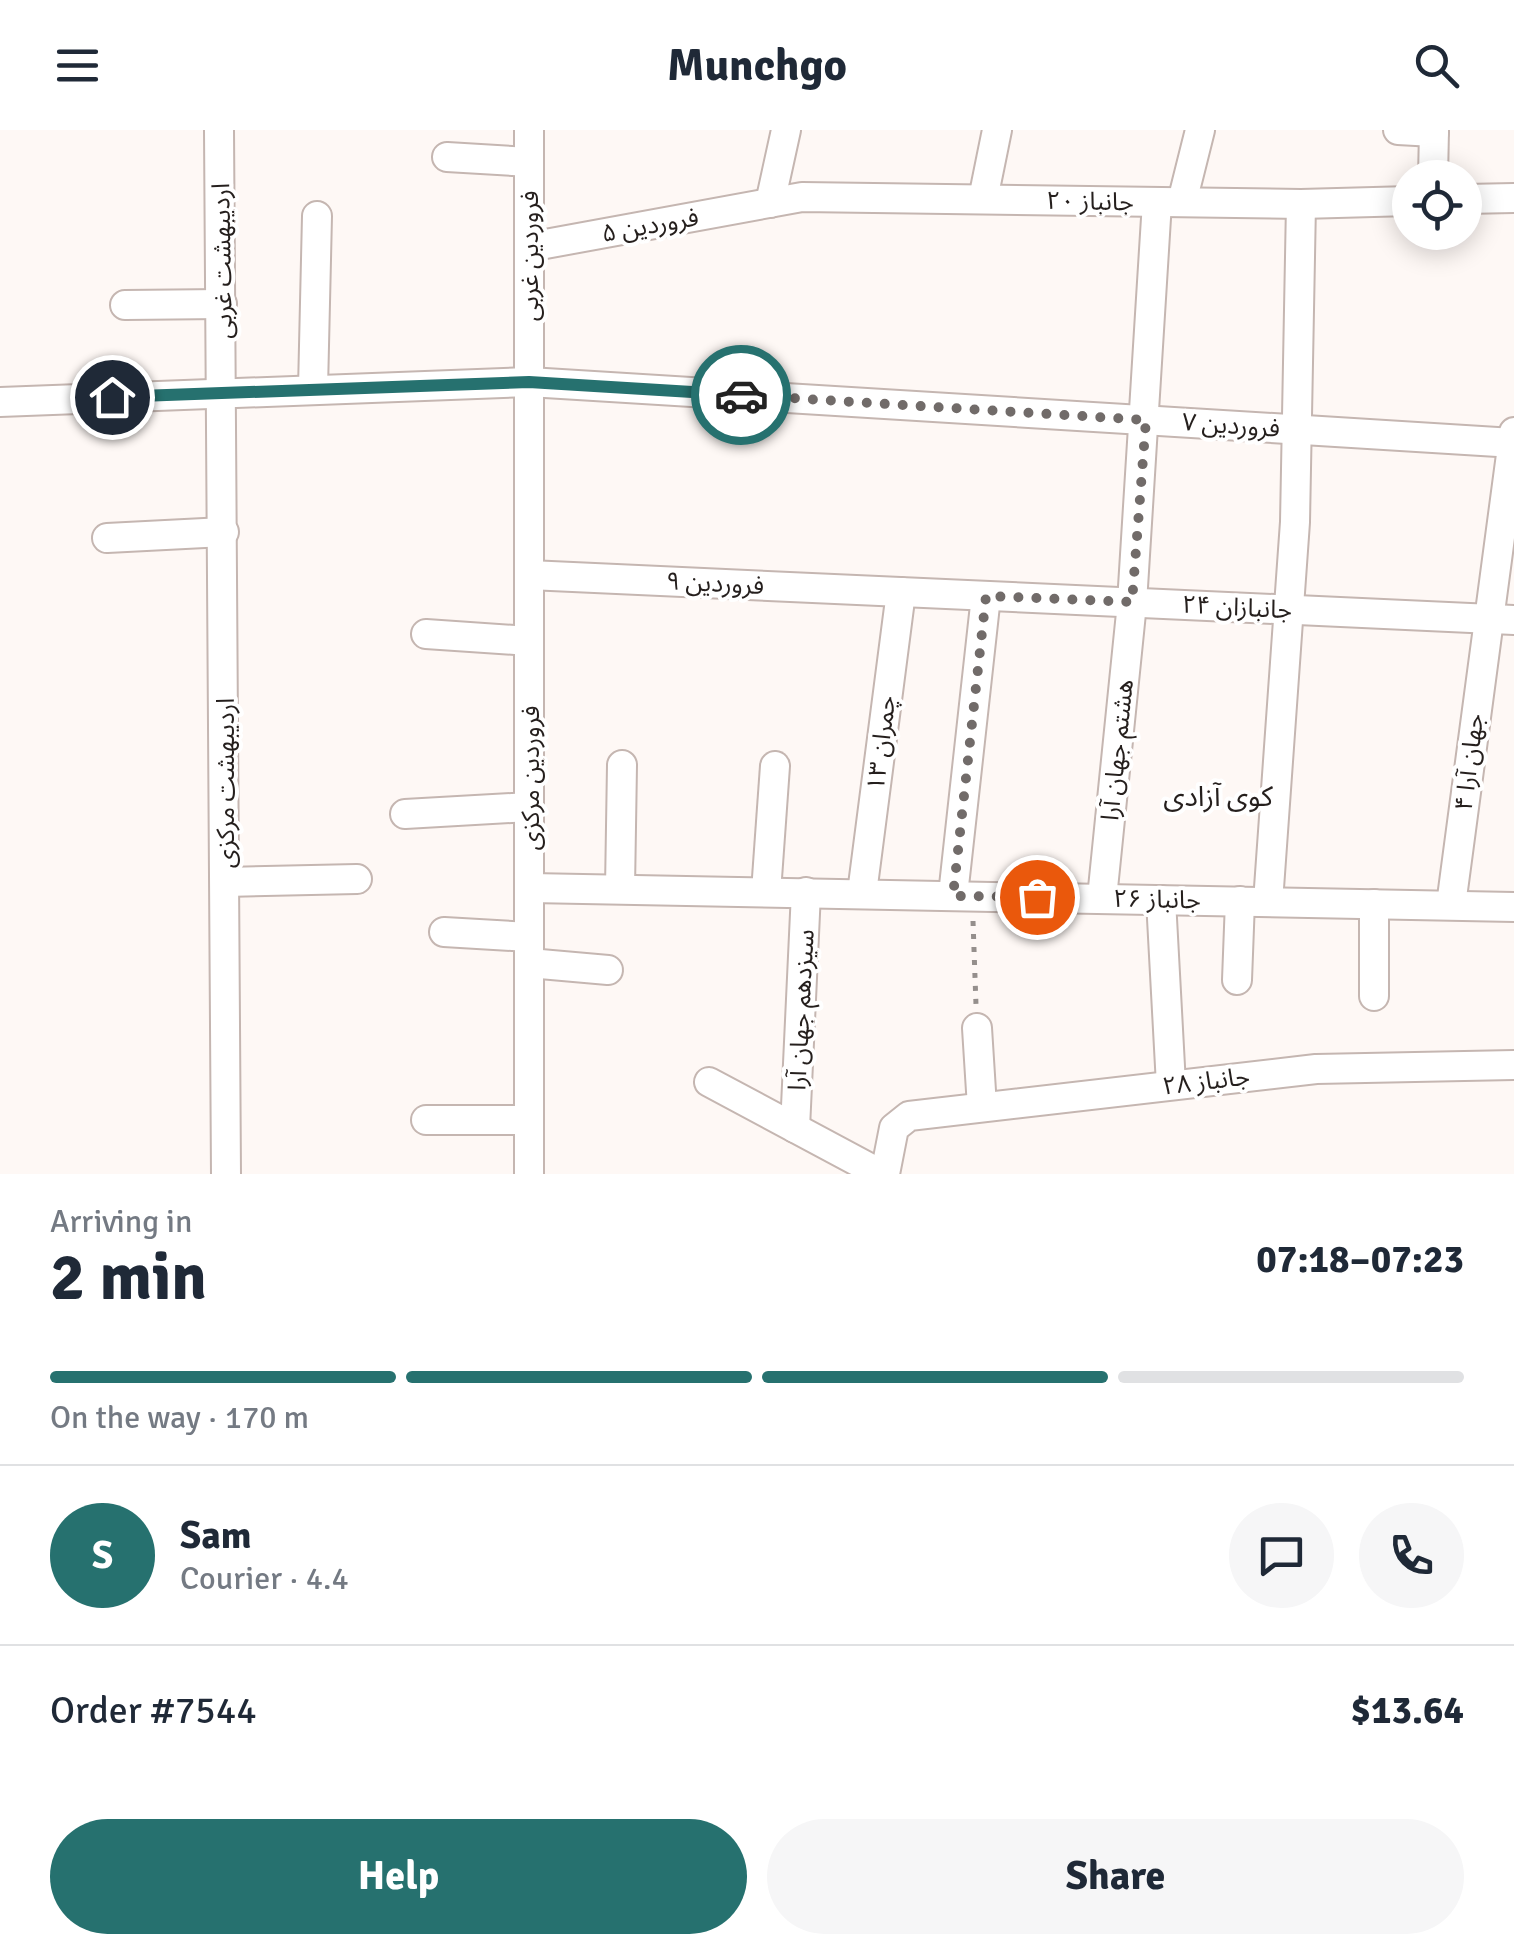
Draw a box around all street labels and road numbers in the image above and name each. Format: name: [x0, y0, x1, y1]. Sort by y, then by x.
street label: اردیبهشت غربی: [205, 183, 239, 339]
street label: ۲۰ جانباز: [1046, 185, 1134, 217]
street label: فروردین غربی: [514, 191, 545, 321]
street label: فروردین ۵: [599, 201, 701, 249]
street label: فروردین ۷: [1181, 406, 1281, 444]
street label: فروردین ۹: [665, 565, 765, 601]
street label: جانبازان ۲۴: [1181, 589, 1293, 625]
street label: هشتم جهان آرا: [1094, 678, 1144, 823]
street label: ۱۳ چمران: [860, 694, 902, 792]
street label: اردیبهشت مرکزی: [210, 698, 241, 868]
street label: فروردین مرکزی: [515, 705, 546, 851]
street label: ۴ جهان آرا: [1448, 712, 1490, 812]
street label: جانباز ۲۶: [1113, 883, 1201, 915]
street label: سیزدهم جهان آرا: [781, 929, 825, 1092]
street label: جانباز ۲۸: [1161, 1060, 1251, 1102]

